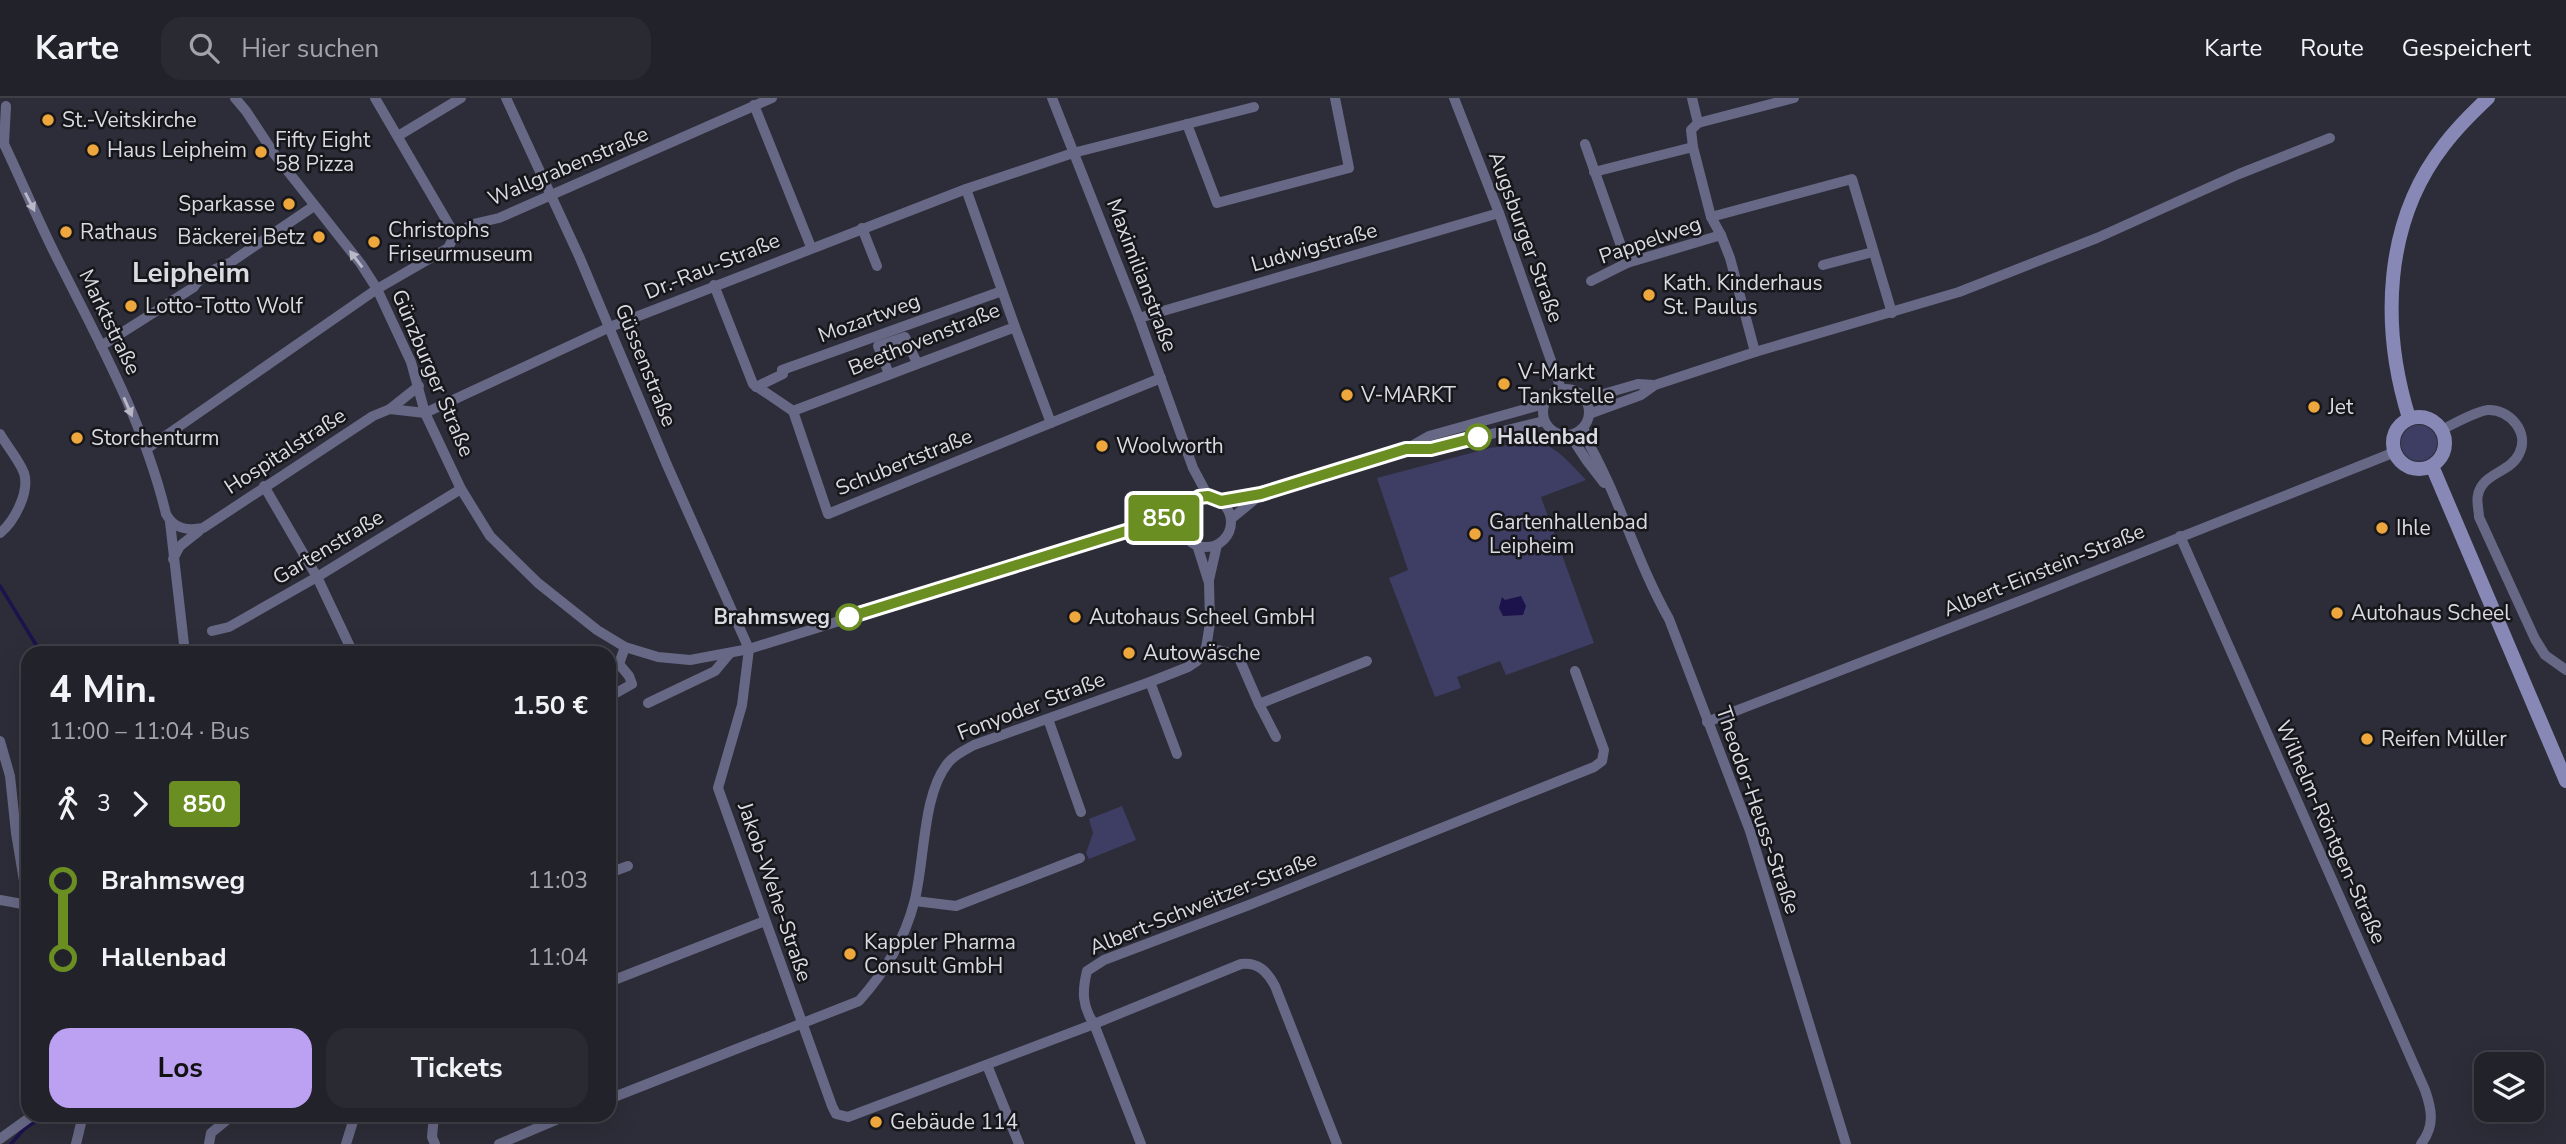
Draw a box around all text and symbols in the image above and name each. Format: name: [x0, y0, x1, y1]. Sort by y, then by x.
search box: [161, 17, 651, 80]
text: Karte: [35, 26, 119, 71]
icon: search: [185, 29, 223, 67]
text: Hier suchen: [241, 31, 379, 66]
text: Karte: [2204, 32, 2262, 64]
text: Route: [2300, 32, 2364, 64]
text: Gespeichert: [2402, 32, 2531, 64]
place label: St.-Veitskirche: [62, 106, 197, 134]
marker: St.-Veitskirche: [40, 112, 56, 128]
street label: Wallgrabenstraße: [484, 120, 652, 212]
place label: Fifty Eight 58 Pizza: [275, 126, 371, 178]
place label: Haus Leipheim: [107, 136, 247, 164]
marker: Haus Leipheim: [85, 142, 101, 158]
marker: Fifty Eight 58 Pizza: [253, 144, 269, 160]
street label: Augsburger Straße: [1482, 148, 1570, 326]
place label: Sparkasse: [178, 190, 275, 218]
one-way arrow: [24, 192, 36, 212]
street label: Maximilianstraße: [1100, 194, 1184, 356]
marker: Sparkasse: [281, 196, 297, 212]
street label: Pappelweg: [1595, 209, 1705, 271]
place label: Christophs Friseurmuseum: [388, 216, 533, 268]
street label: Ludwigstraße: [1248, 216, 1380, 278]
place label: Rathaus: [80, 218, 157, 246]
place label: Bäckerei Betz: [177, 223, 305, 251]
marker: Rathaus: [58, 224, 74, 240]
street label: Dr.-Rau-Straße: [640, 226, 784, 306]
marker: Bäckerei Betz: [311, 229, 327, 245]
marker: Christophs Friseurmuseum: [366, 234, 382, 250]
one-way arrow: [349, 251, 364, 269]
district label: Leipheim: [132, 254, 250, 292]
street label: Marktstraße: [72, 265, 148, 379]
place label: Kath. Kinderhaus St. Paulus: [1663, 269, 1823, 321]
street label: Günzburger Straße: [385, 285, 481, 461]
street label: Mozartweg: [814, 287, 924, 349]
marker: Kath. Kinderhaus St. Paulus: [1641, 287, 1657, 303]
place label: Lotto-Totto Wolf: [145, 292, 304, 320]
street label: Beethovenstraße: [844, 296, 1004, 382]
marker: Lotto-Totto Wolf: [123, 298, 139, 314]
street label: Güssenstraße: [609, 299, 683, 431]
place label: V-Markt Tankstelle: [1517, 358, 1614, 410]
marker: V-Markt Tankstelle: [1496, 376, 1512, 392]
place label: V-MARKT: [1360, 381, 1456, 409]
marker: V-MARKT: [1339, 387, 1355, 403]
place label: Jet: [2327, 393, 2354, 421]
one-way arrow: [123, 397, 134, 417]
marker: Jet: [2306, 399, 2322, 415]
street label: Hospitalstraße: [219, 401, 351, 501]
street label: Schubertstraße: [831, 422, 977, 502]
place label: Hallenbad: [1497, 423, 1598, 451]
place label: Storchenturm: [91, 424, 220, 452]
marker: Hallenbad: [1465, 424, 1491, 450]
marker: Storchenturm: [69, 430, 85, 446]
place label: Woolworth: [1116, 432, 1224, 460]
marker: Woolworth: [1094, 438, 1110, 454]
line badge: 850: [1124, 495, 1204, 541]
text: 850: [1142, 502, 1186, 534]
street label: Gartenstraße: [267, 503, 389, 591]
place label: Gartenhallenbad Leipheim: [1489, 508, 1648, 560]
place label: Ihle: [2396, 514, 2431, 542]
street label: Albert-Einstein-Straße: [1939, 517, 2149, 623]
marker: Ihle: [2374, 520, 2390, 536]
marker: Gartenhallenbad Leipheim: [1467, 526, 1483, 542]
place label: Autohaus Scheel: [2351, 599, 2511, 627]
place label: Brahmsweg: [713, 603, 830, 631]
place label: Autohaus Scheel GmbH: [1089, 603, 1315, 631]
marker: Brahmsweg: [836, 604, 862, 630]
marker: Autohaus Scheel: [2329, 605, 2345, 621]
marker: Autohaus Scheel GmbH: [1067, 609, 1083, 625]
place label: Autowäsche: [1143, 639, 1260, 667]
marker: Autowäsche: [1121, 645, 1137, 661]
text: 4 Min.: [49, 664, 156, 715]
street label: Fonyoder Straße: [953, 665, 1109, 747]
text: 1.50 €: [512, 688, 588, 723]
street label: Theodor-Heuss-Straße: [1709, 702, 1807, 918]
text: 11:00 – 11:04 · Bus: [49, 716, 250, 747]
street label: Wilhelm-Röntgen-Straße: [2269, 716, 2393, 948]
place label: Reifen Müller: [2381, 725, 2507, 753]
marker: Reifen Müller: [2359, 731, 2375, 747]
icon: walk: [49, 785, 87, 823]
icon: forward: [121, 785, 159, 823]
text: 3: [97, 788, 111, 819]
text: 850: [183, 788, 226, 820]
street label: Jakob-Wehe-Straße: [731, 798, 819, 985]
street label: Albert-Schweitzer-Straße: [1085, 844, 1321, 962]
text: Brahmsweg: [101, 863, 245, 898]
text: 11:03: [528, 865, 588, 896]
place label: Kappler Pharma Consult GmbH: [864, 928, 1016, 980]
text: Hallenbad: [101, 940, 227, 975]
text: 11:04: [528, 942, 588, 973]
marker: Kappler Pharma Consult GmbH: [842, 946, 858, 962]
button: Los: [49, 1028, 312, 1108]
button: Tickets: [326, 1028, 588, 1108]
map controls: [2474, 1052, 2544, 1122]
button: layers: [2474, 1052, 2544, 1122]
place label: Gebäude 114: [890, 1108, 1018, 1136]
marker: Gebäude 114: [868, 1114, 884, 1130]

